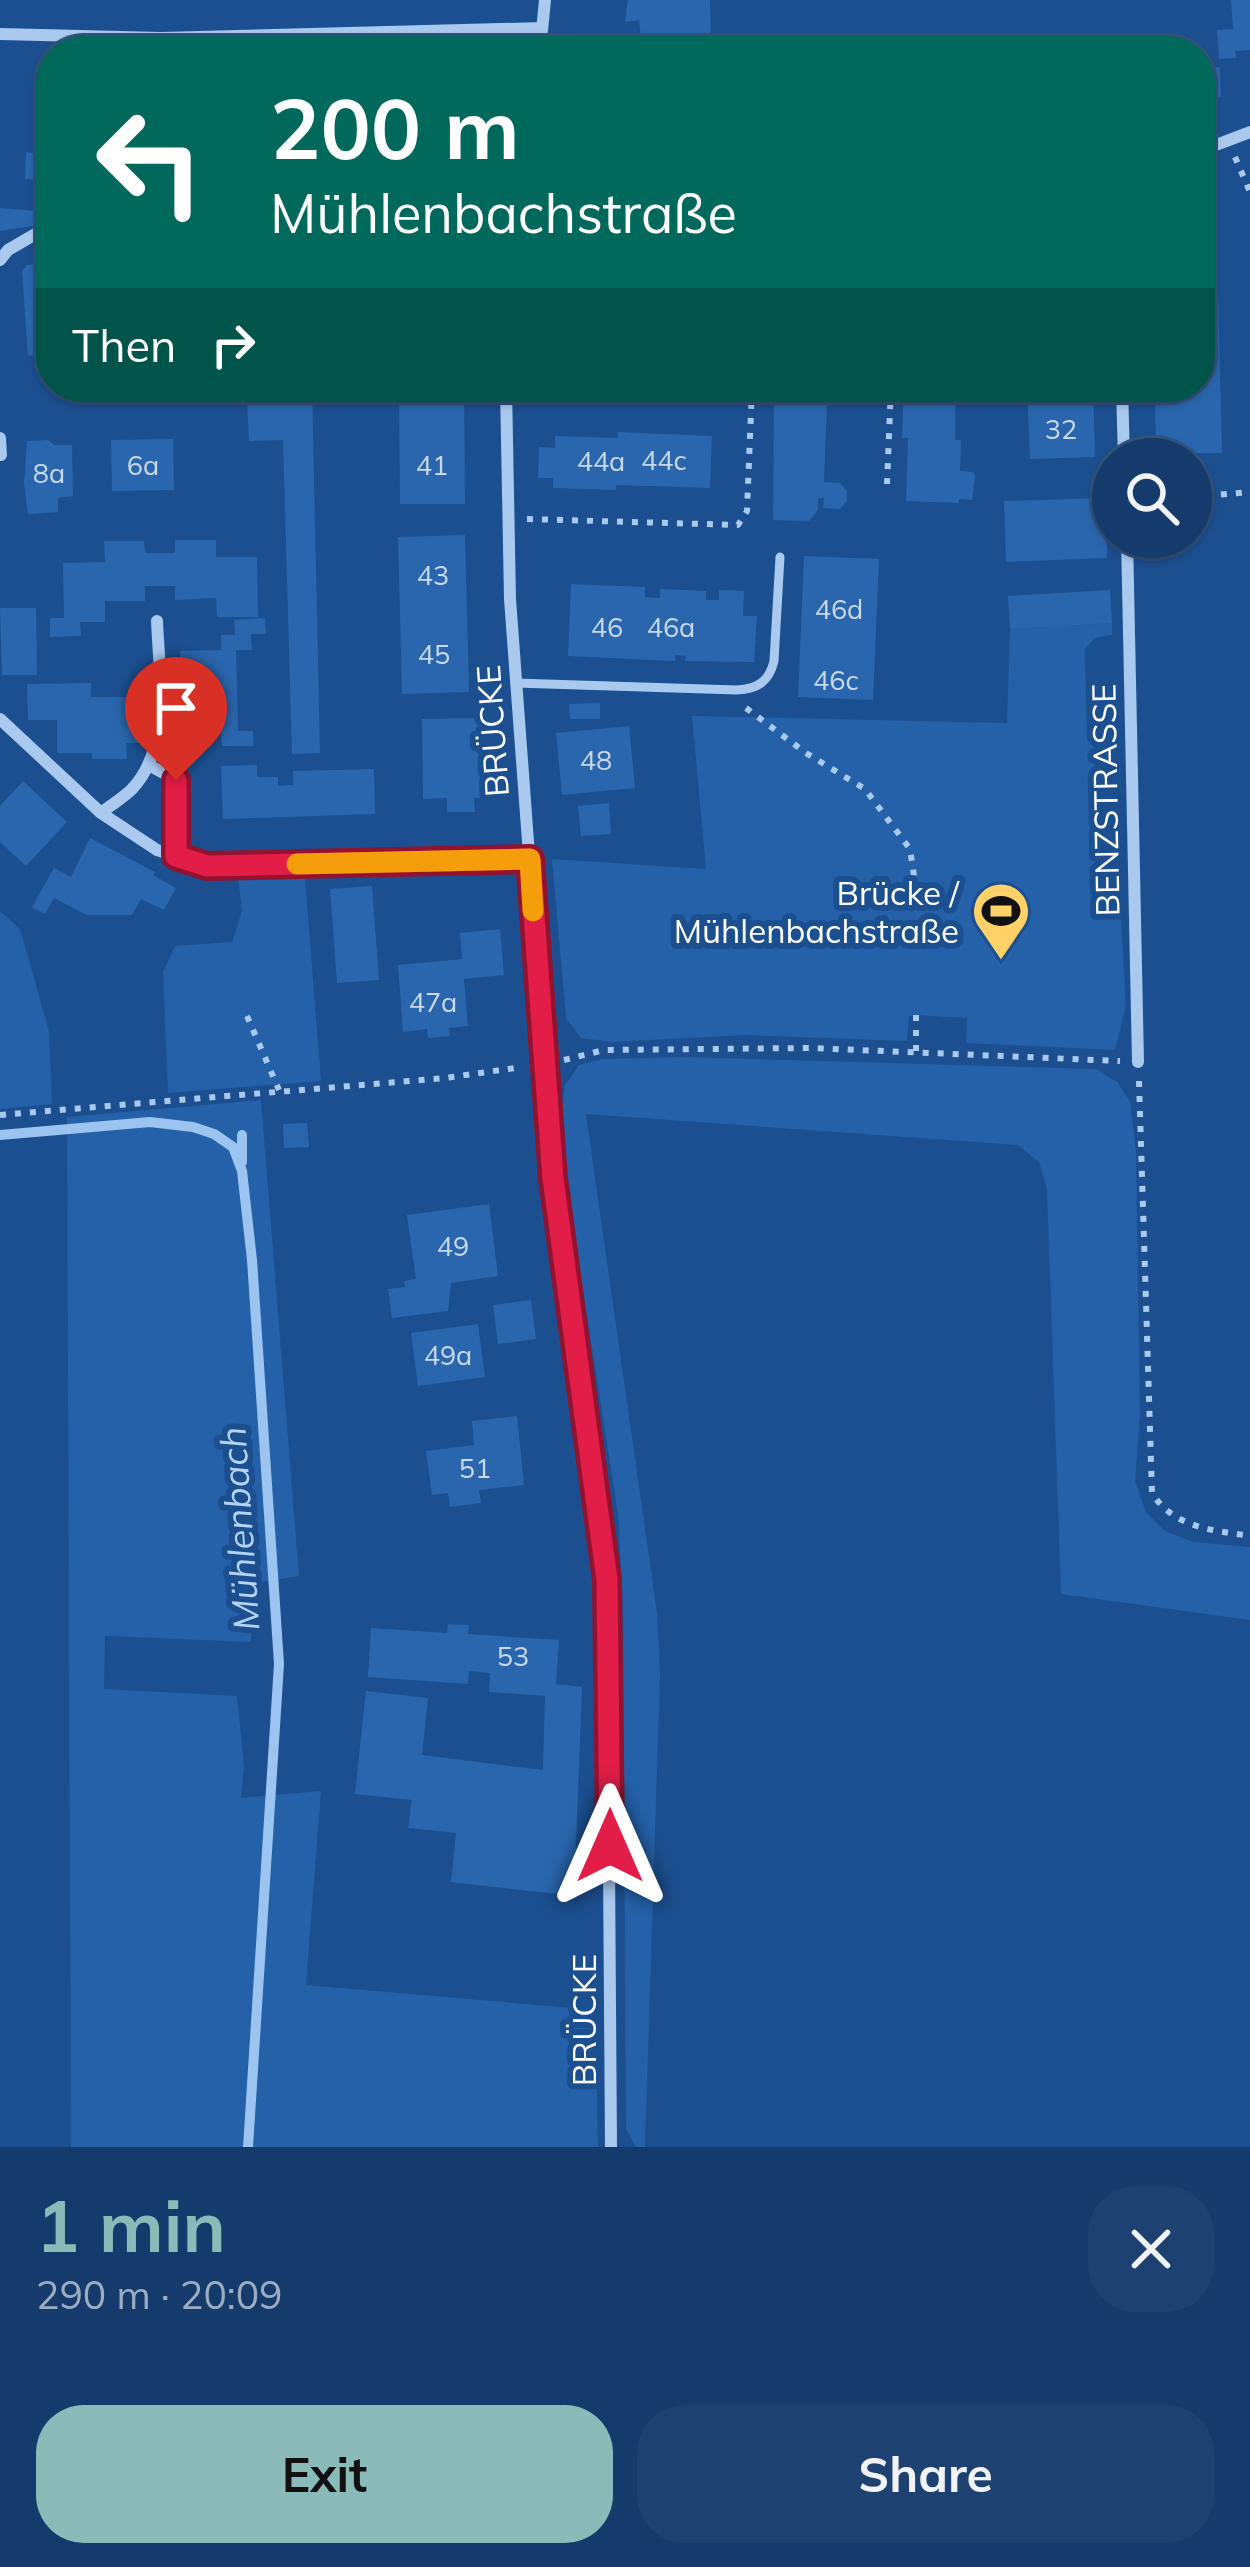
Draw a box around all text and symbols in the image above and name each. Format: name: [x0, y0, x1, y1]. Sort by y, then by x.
text: 200 m: [270, 75, 520, 180]
icon: left: [72, 84, 228, 240]
text: Mühlenbachstraße: [270, 179, 737, 247]
icon: right: [200, 312, 266, 378]
text: Then: [72, 317, 176, 373]
house number: 32: [1045, 412, 1077, 446]
map controls: [1092, 438, 1212, 558]
button: search: [1092, 438, 1212, 558]
house number: 44c: [641, 443, 687, 477]
house number: 44a: [577, 444, 625, 478]
house number: 6a: [127, 448, 159, 482]
house number: 41: [416, 448, 448, 482]
house number: 8a: [33, 456, 65, 490]
house number: 43: [417, 558, 449, 592]
house number: 46d: [815, 592, 863, 626]
house number: 46: [591, 610, 623, 644]
house number: 46a: [647, 610, 695, 644]
house number: 45: [418, 637, 450, 671]
pin: [125, 657, 227, 780]
house number: 46c: [813, 663, 859, 697]
street label: BRÜCKE: [467, 664, 517, 798]
icon: arrive: [143, 675, 209, 741]
street label: BENZSTRASSE: [1082, 683, 1128, 917]
house number: 48: [580, 743, 612, 777]
place label: Brücke / Mühlenbachstraße: [674, 872, 961, 951]
sports icon: Brücke / Mühlenbachstraße: [970, 880, 1032, 962]
house number: 47a: [409, 985, 457, 1019]
house number: 49: [437, 1229, 469, 1263]
house number: 49a: [424, 1338, 472, 1372]
water label: Mühlenbach: [209, 1426, 269, 1632]
house number: 51: [459, 1451, 491, 1485]
house number: 53: [497, 1639, 529, 1673]
position arrow: [547, 1783, 673, 1909]
street label: BRÜCKE: [563, 1954, 604, 2086]
text: 1 min: [36, 2180, 226, 2270]
button: close: [1088, 2186, 1214, 2312]
text: 290 m · 20:09: [36, 2270, 282, 2319]
button: Exit: [36, 2405, 613, 2543]
button: Share: [637, 2405, 1214, 2543]

